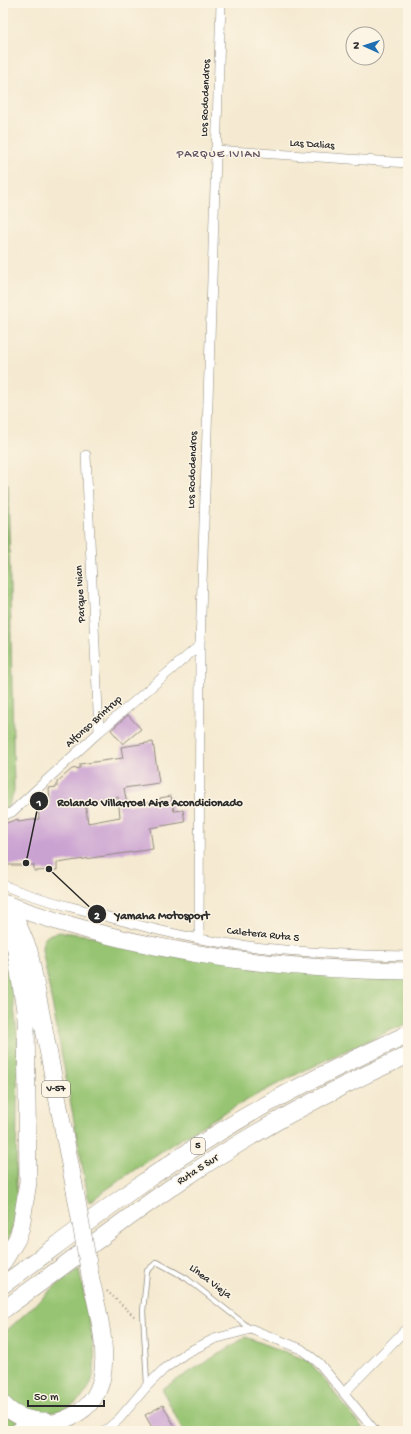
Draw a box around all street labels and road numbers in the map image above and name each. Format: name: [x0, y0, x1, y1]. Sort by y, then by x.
street label: Los Rododendros: [199, 58, 213, 137]
street label: Las Dalias: [289, 137, 336, 153]
street label: Los Rododendros: [186, 430, 200, 509]
street label: Parque Ivian: [73, 564, 89, 624]
street label: Alfonso Brintrup: [63, 692, 125, 750]
street label: Caletera Ruta 5: [226, 925, 300, 945]
road number: V-57: [42, 1081, 70, 1097]
road number: 5: [191, 1138, 205, 1154]
street label: Ruta 5 Sur: [175, 1152, 222, 1188]
street label: Línea Vieja: [187, 1262, 234, 1302]

